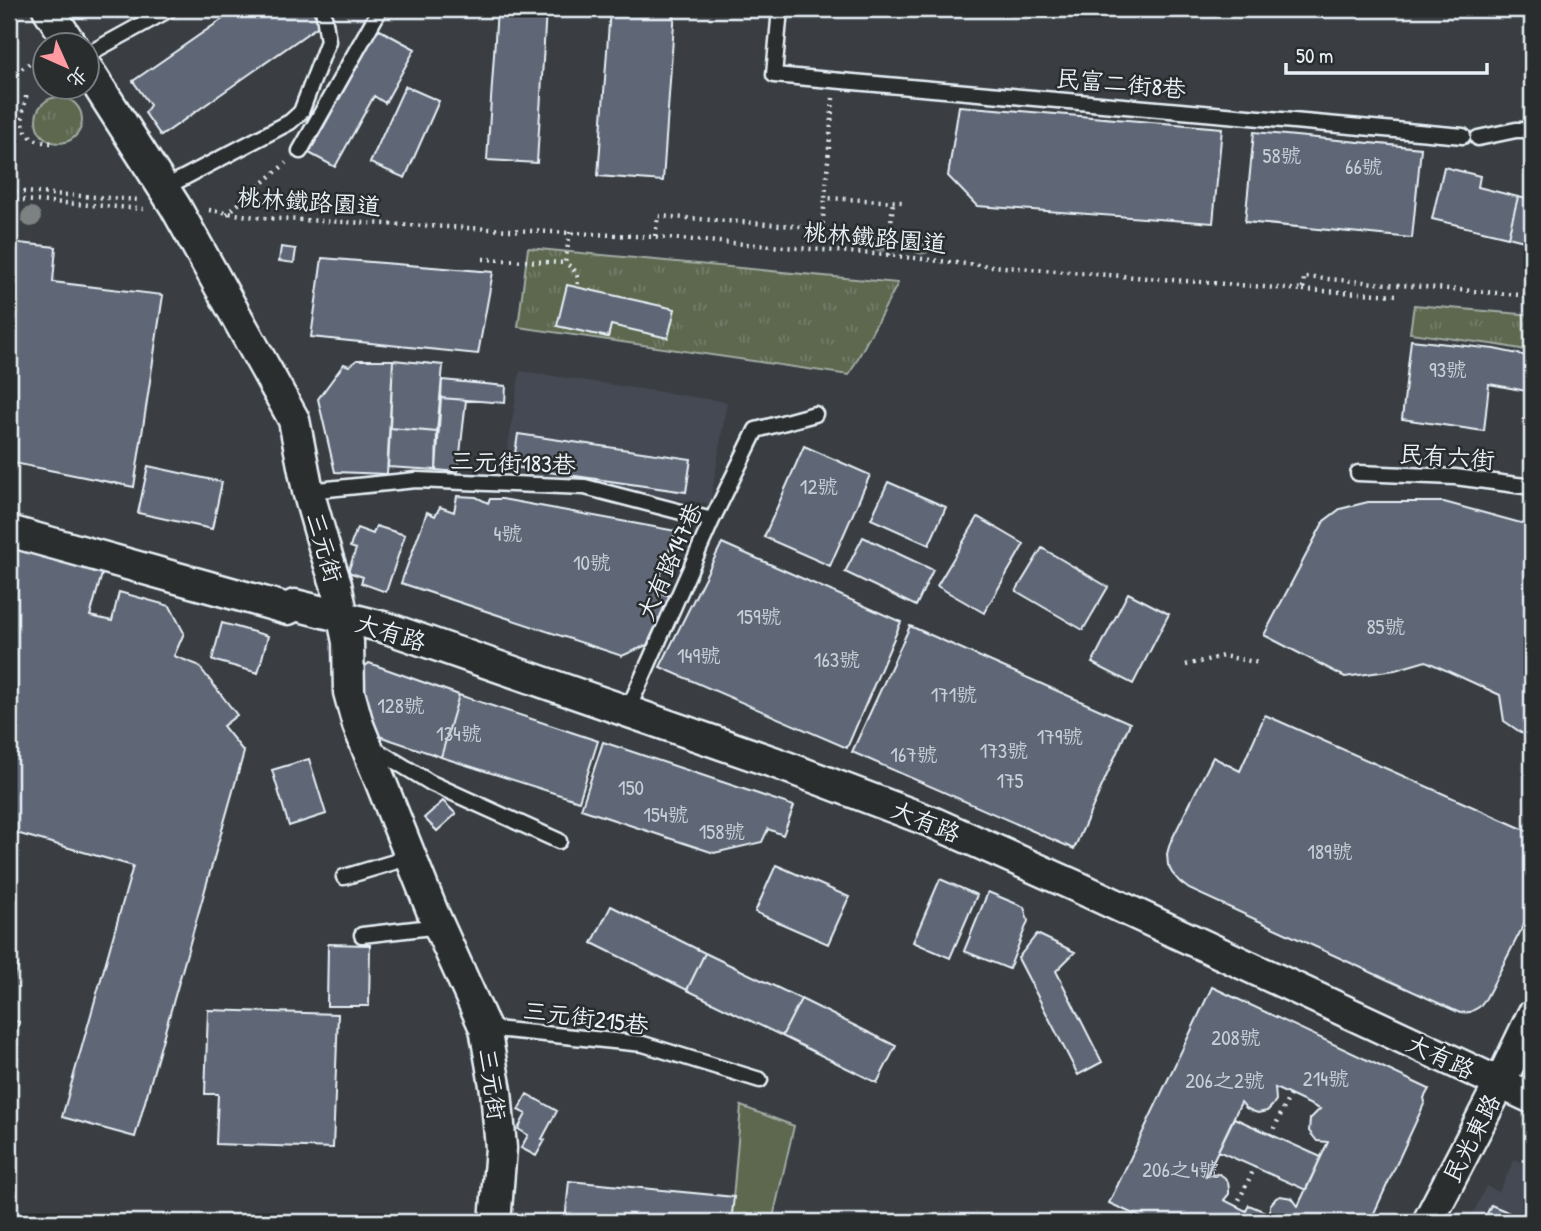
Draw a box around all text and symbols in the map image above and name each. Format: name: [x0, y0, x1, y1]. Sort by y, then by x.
north arrow: [32, 32, 102, 102]
scale bar: [1286, 32, 1487, 76]
text: 50 m: [1296, 41, 1333, 70]
street label: 民富二街8巷: [1055, 61, 1187, 105]
text: 北: [62, 62, 94, 94]
house number: 58號: [1263, 141, 1301, 170]
house number: 66號: [1345, 152, 1383, 181]
street label: 桃林鐵路園道: [236, 180, 382, 222]
street label: 桃林鐵路園道: [802, 215, 948, 259]
house number: 93號: [1429, 355, 1467, 384]
street label: 民有六街: [1398, 437, 1496, 475]
street label: 三元街183巷: [450, 444, 576, 480]
house number: 12號: [800, 472, 838, 501]
street label: 大有路147巷: [629, 497, 709, 625]
street label: 三元街: [300, 508, 350, 586]
house number: 4號: [494, 519, 522, 548]
house number: 10號: [573, 548, 611, 577]
house number: 159號: [736, 602, 782, 631]
street label: 大有路: [352, 606, 430, 658]
house number: 85號: [1367, 612, 1405, 641]
house number: 149號: [677, 641, 721, 670]
house number: 163號: [814, 645, 860, 674]
house number: 171號: [931, 680, 977, 709]
house number: 128號: [377, 691, 425, 720]
house number: 134號: [436, 719, 482, 748]
house number: 179號: [1037, 722, 1083, 751]
house number: 173號: [980, 736, 1028, 765]
house number: 167號: [890, 740, 938, 769]
house number: 175: [997, 766, 1024, 795]
house number: 150: [618, 773, 644, 802]
street label: 大有路: [887, 793, 965, 849]
house number: 154號: [643, 800, 689, 829]
house number: 158號: [699, 817, 745, 846]
house number: 189號: [1307, 837, 1353, 866]
street label: 三元街215巷: [521, 993, 651, 1041]
house number: 208號: [1211, 1023, 1261, 1052]
street label: 大有路: [1402, 1026, 1480, 1086]
street label: 三元街: [472, 1046, 514, 1122]
house number: 214號: [1303, 1064, 1349, 1093]
house number: 206之2號: [1185, 1066, 1265, 1095]
street label: 民光東路: [1435, 1088, 1507, 1188]
house number: 206之4號: [1142, 1155, 1220, 1184]

